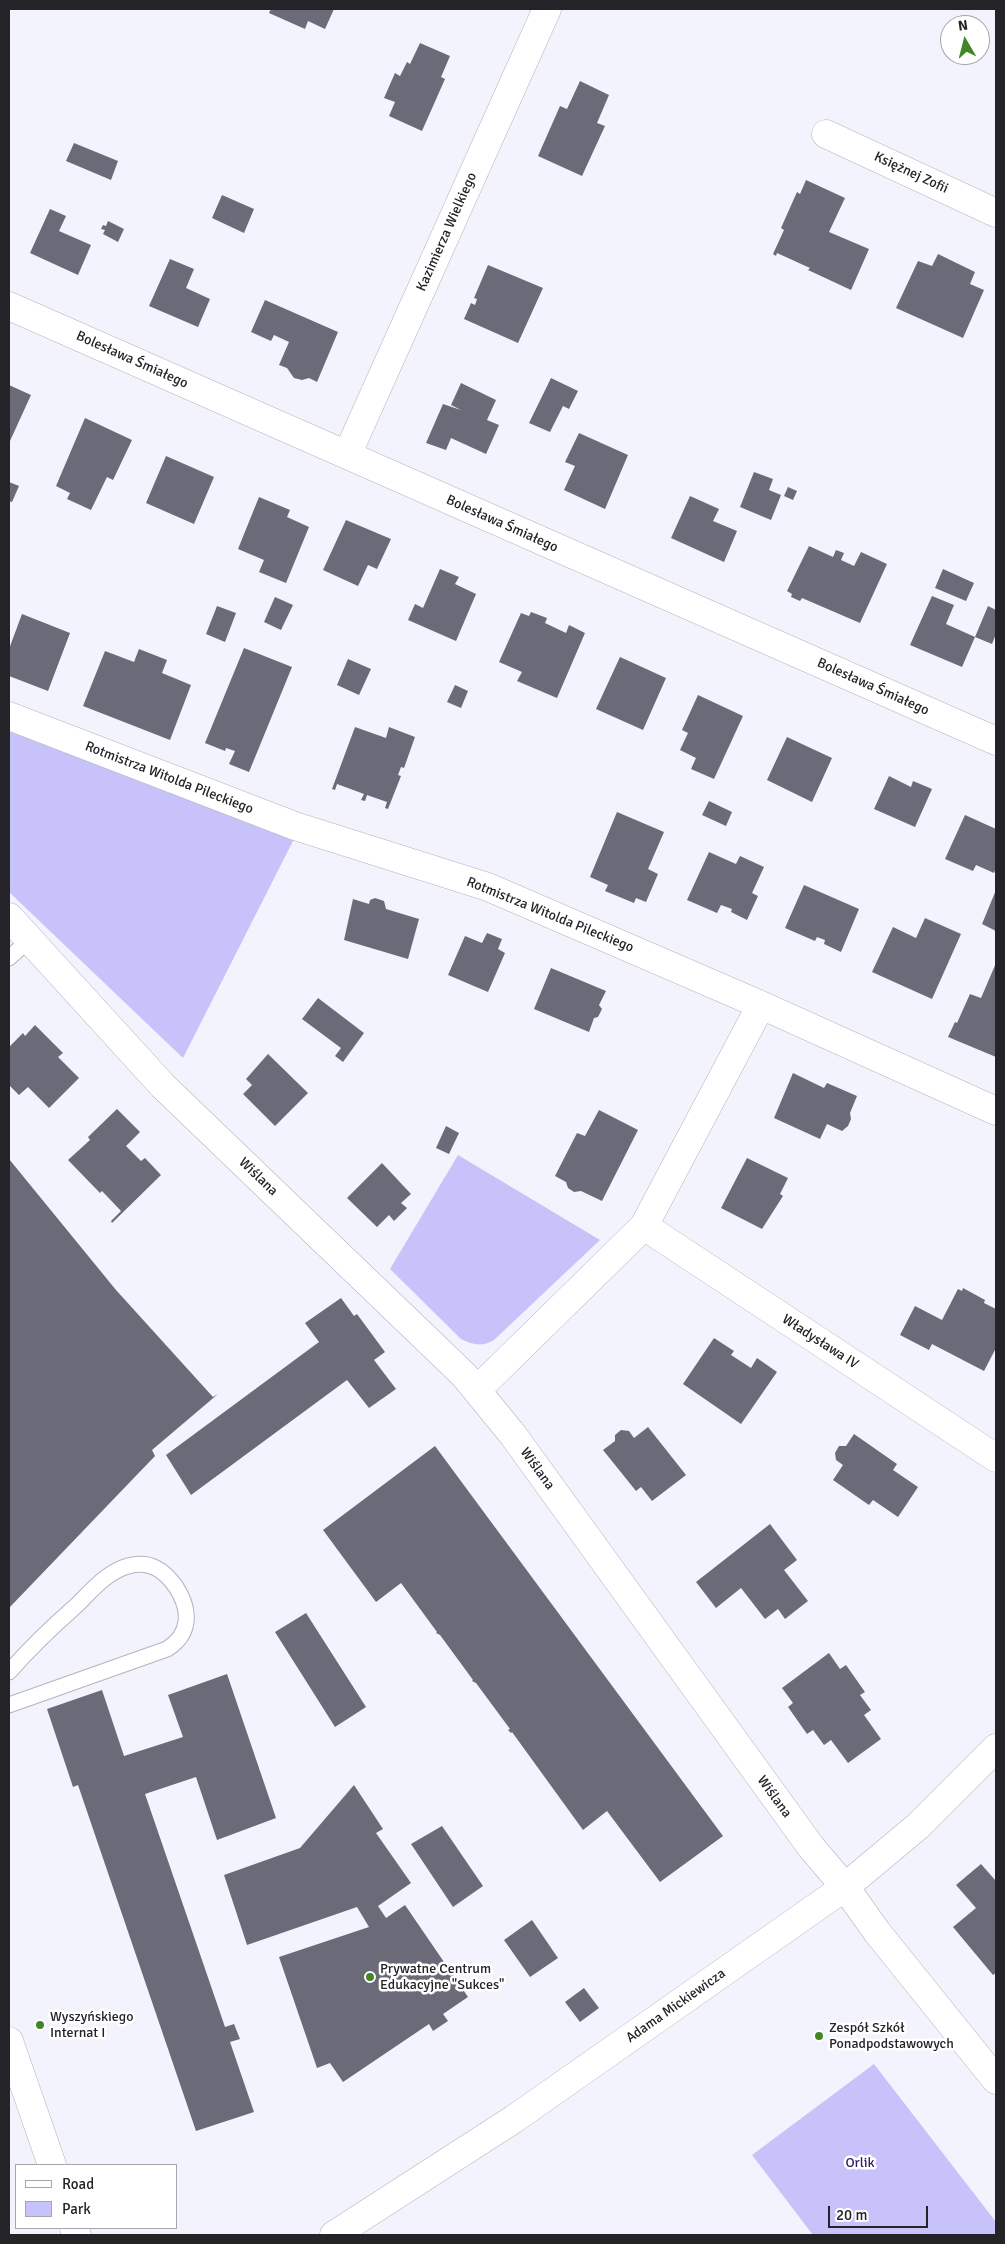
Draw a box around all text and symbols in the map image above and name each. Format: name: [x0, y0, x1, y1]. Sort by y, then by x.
north arrow: [940, 15, 990, 65]
text: N: [957, 17, 969, 35]
street label: Księżnej Zofii: [871, 149, 951, 197]
street label: Kazimierza Wielkiego: [413, 170, 481, 294]
street label: Bolesława Śmiałego: [73, 328, 191, 392]
street label: Bolesława Śmiałego: [443, 492, 561, 556]
street label: Bolesława Śmiałego: [814, 655, 932, 719]
street label: Rotmistrza Witolda Pileckiego: [82, 738, 256, 818]
street label: Rotmistrza Witolda Pileckiego: [464, 874, 636, 956]
street label: Wiślana: [235, 1154, 281, 1200]
street label: Władysława IV: [779, 1311, 861, 1373]
street label: Wiślana: [516, 1445, 558, 1493]
street label: Wiślana: [753, 1773, 795, 1821]
place label: Prywatne Centrum Edukacyjne "Sukces": [380, 1961, 504, 1994]
street label: Adama Mickiewicza: [623, 1965, 729, 2047]
marker: Prywatne Centrum Edukacyjne "Sukces": [364, 1971, 376, 1983]
place label: Wyszyńskiego Internat I: [50, 2009, 133, 2041]
marker: Wyszyńskiego Internat I: [34, 2019, 46, 2031]
place label: Zespół Szkół Ponadpodstawowych: [829, 2020, 954, 2052]
marker: Zespół Szkół Ponadpodstawowych: [813, 2030, 825, 2042]
park label: Orlik: [845, 2155, 875, 2171]
legend: [15, 2164, 178, 2229]
text: Road: [62, 2175, 94, 2193]
scale bar: [830, 2196, 930, 2228]
text: Park: [62, 2200, 91, 2218]
text: 20 m: [836, 2206, 867, 2224]

